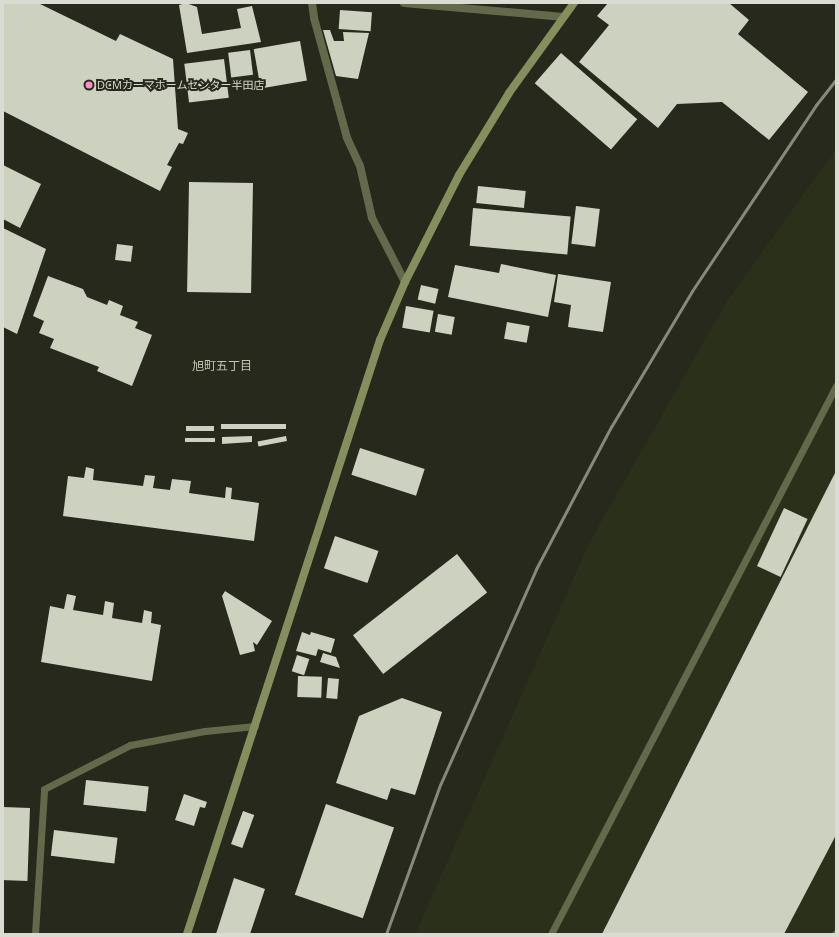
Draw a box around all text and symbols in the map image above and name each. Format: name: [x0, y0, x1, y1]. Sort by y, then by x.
place label: DCMカーマホームセンター半田店: [97, 78, 265, 92]
marker: DCMカーマホームセンター半田店: [84, 80, 94, 90]
district label: 旭町五丁目: [192, 359, 252, 373]

